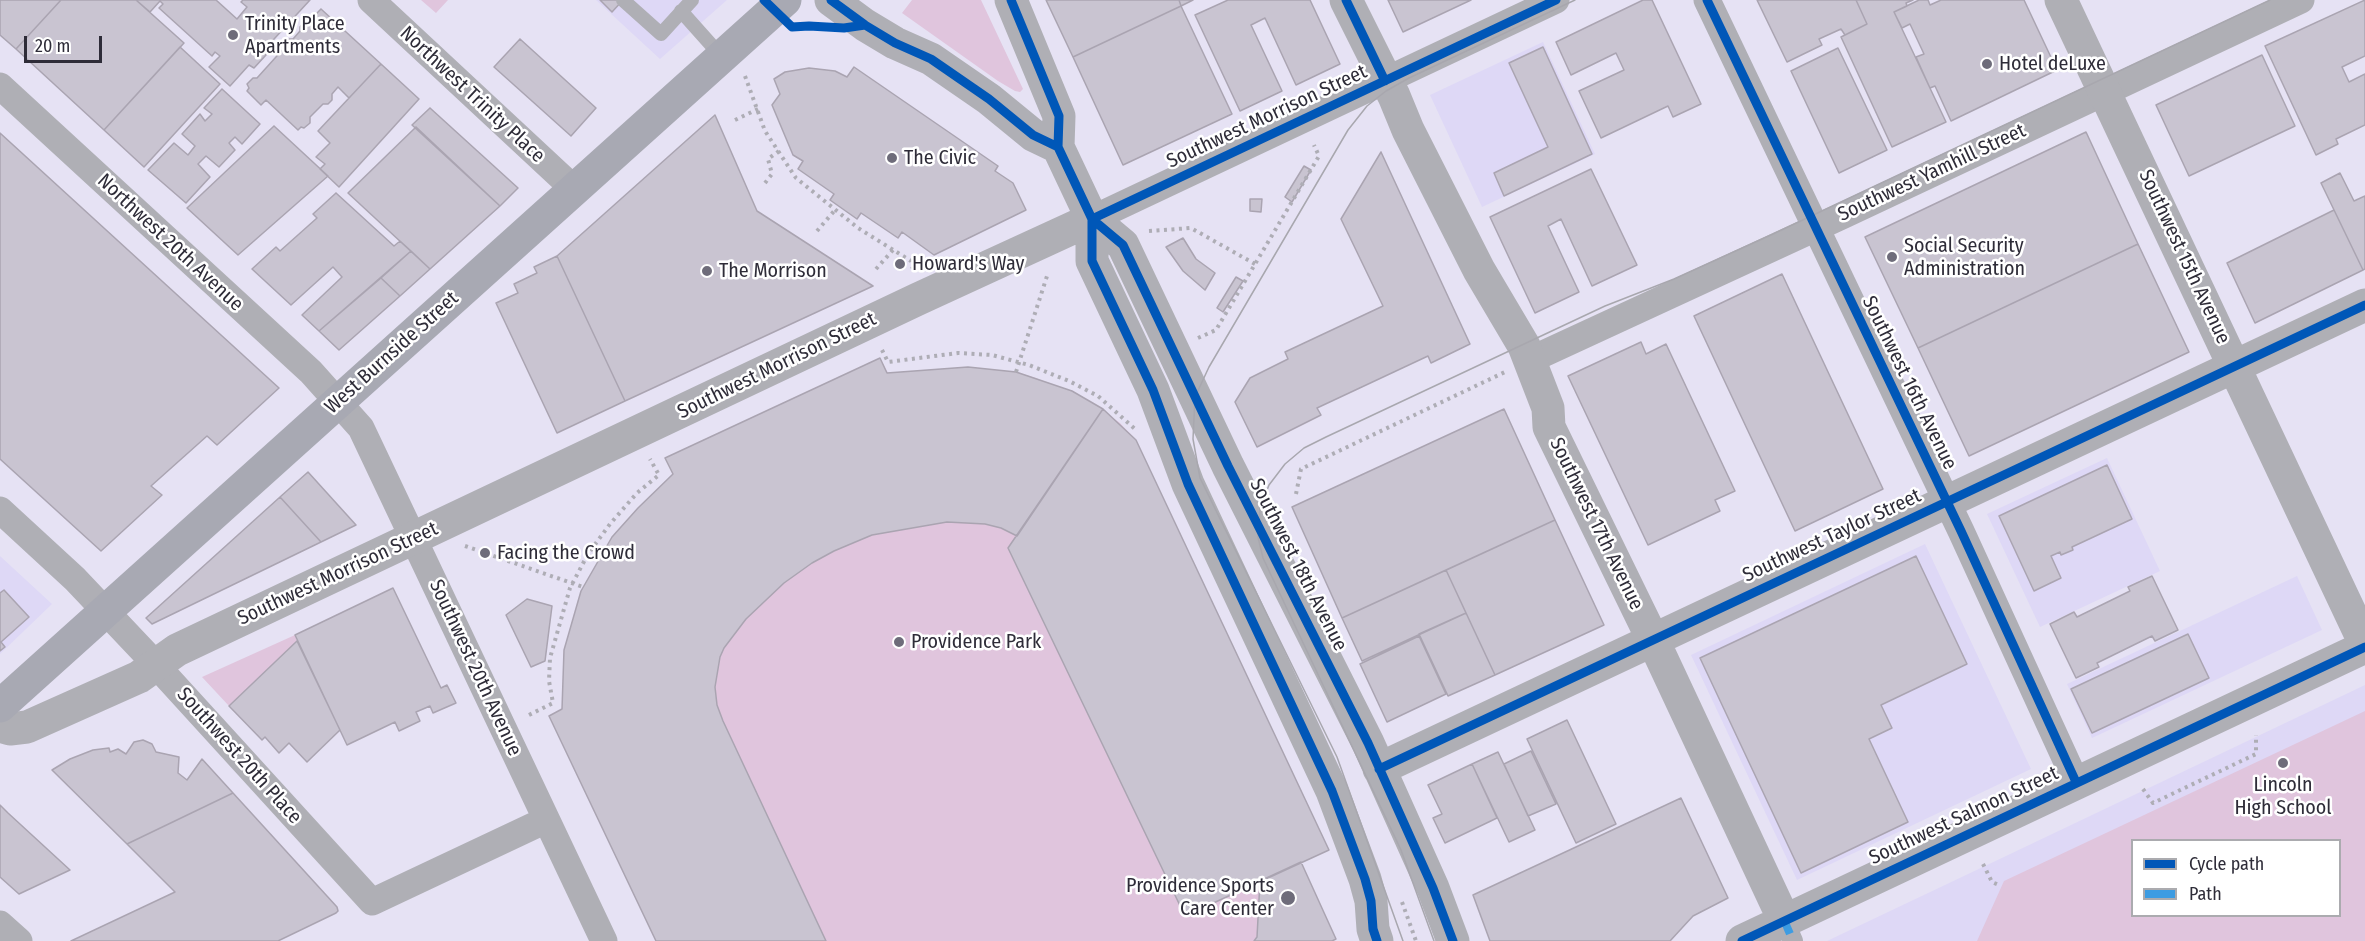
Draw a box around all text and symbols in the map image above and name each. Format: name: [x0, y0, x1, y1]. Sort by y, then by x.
place label: Trinity Place Apartments: [245, 12, 345, 59]
street label: Northwest Trinity Place: [395, 22, 549, 168]
scale bar: [27, 24, 105, 62]
marker: Trinity Place Apartments: [226, 28, 240, 42]
text: 20 m: [35, 35, 70, 57]
place label: Hotel deLuxe: [1999, 52, 2106, 76]
marker: Hotel deLuxe: [1980, 57, 1994, 71]
street label: Southwest Morrison Street: [1163, 60, 1371, 174]
street label: Southwest Yamhill Street: [1834, 119, 2030, 227]
place label: The Civic: [904, 146, 976, 170]
marker: The Civic: [885, 151, 899, 165]
street label: Southwest 15th Avenue: [2133, 166, 2235, 348]
street label: Northwest 20th Avenue: [92, 169, 248, 317]
place label: Social Security Administration: [1904, 234, 2025, 281]
marker: Social Security Administration: [1885, 250, 1899, 264]
place label: Howard's Way: [912, 252, 1024, 276]
marker: Howard's Way: [893, 257, 907, 271]
place label: The Morrison: [719, 259, 827, 283]
marker: The Morrison: [700, 264, 714, 278]
street label: West Burnside Street: [320, 287, 464, 419]
street label: Southwest 16th Avenue: [1856, 292, 1962, 474]
street label: Southwest Morrison Street: [674, 307, 880, 425]
street label: Southwest 17th Avenue: [1544, 434, 1648, 614]
street label: Southwest 18th Avenue: [1244, 475, 1352, 655]
street label: Southwest Taylor Street: [1739, 484, 1925, 588]
street label: Southwest Morrison Street: [234, 517, 442, 631]
place label: Facing the Crowd: [497, 541, 635, 565]
marker: Facing the Crowd: [478, 546, 492, 560]
street label: Southwest 20th Avenue: [424, 576, 526, 760]
place label: Providence Park: [911, 630, 1041, 654]
marker: Providence Park: [892, 635, 906, 649]
street label: Southwest 20th Place: [172, 683, 306, 829]
marker: Lincoln High School: [2276, 756, 2290, 770]
street label: Southwest Salmon Street: [1866, 762, 2062, 870]
place label: Lincoln High School: [2234, 773, 2332, 820]
legend: [2131, 839, 2341, 917]
text: Cycle path: [2189, 853, 2264, 875]
place label: Providence Sports Care Center: [1126, 874, 1274, 921]
text: Path: [2189, 883, 2222, 905]
marker: Providence Sports Care Center: [1279, 889, 1297, 907]

